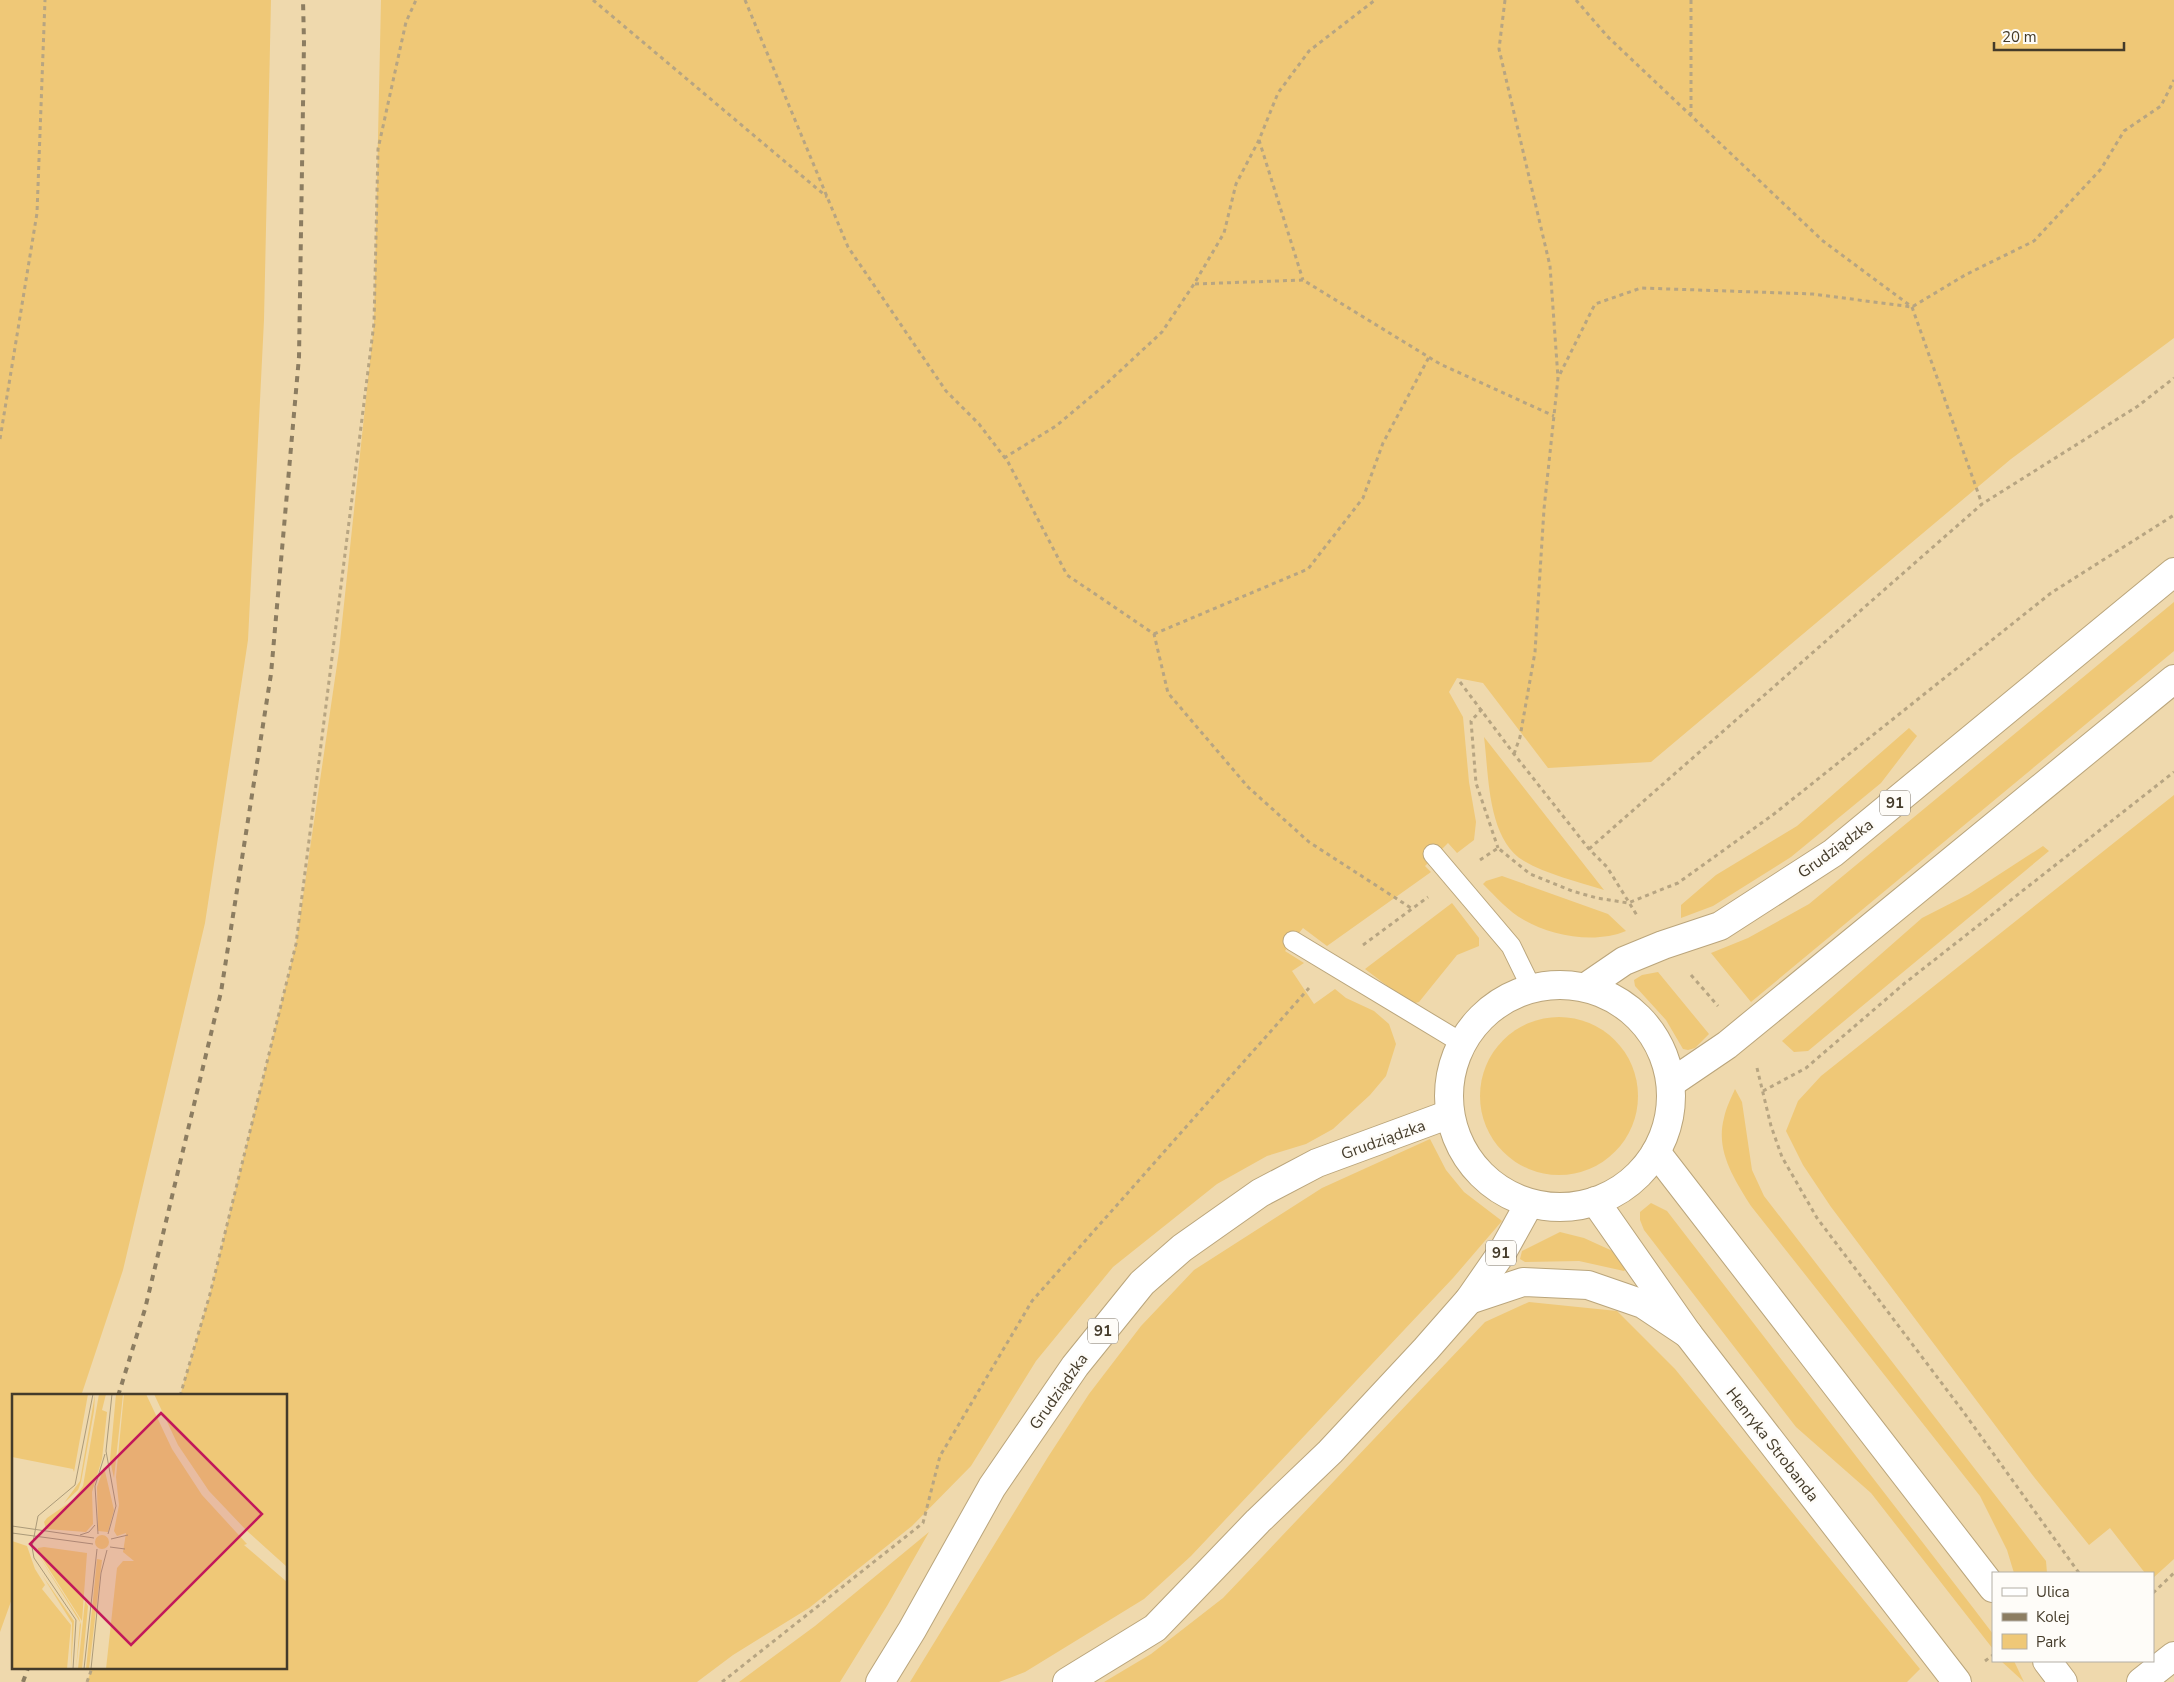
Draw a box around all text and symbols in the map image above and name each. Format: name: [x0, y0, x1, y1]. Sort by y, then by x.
scale bar: [1994, 20, 2124, 52]
text: 20 m: [2002, 27, 2037, 47]
road number: 91: [1880, 790, 1910, 816]
street label: Grudziądzka: [1793, 814, 1878, 884]
street label: Grudziądzka: [1338, 1114, 1429, 1165]
road number: 91: [1486, 1240, 1516, 1266]
road number: 91: [1088, 1318, 1118, 1344]
street label: Grudziądzka: [1024, 1349, 1093, 1434]
street label: Henryka Strobanda: [1721, 1383, 1824, 1506]
inset map: [12, 1394, 288, 1670]
legend: [1992, 1572, 2154, 1662]
text: Ulica: [2036, 1582, 2070, 1602]
text: Kolej: [2036, 1607, 2069, 1627]
text: Park: [2036, 1632, 2066, 1652]

